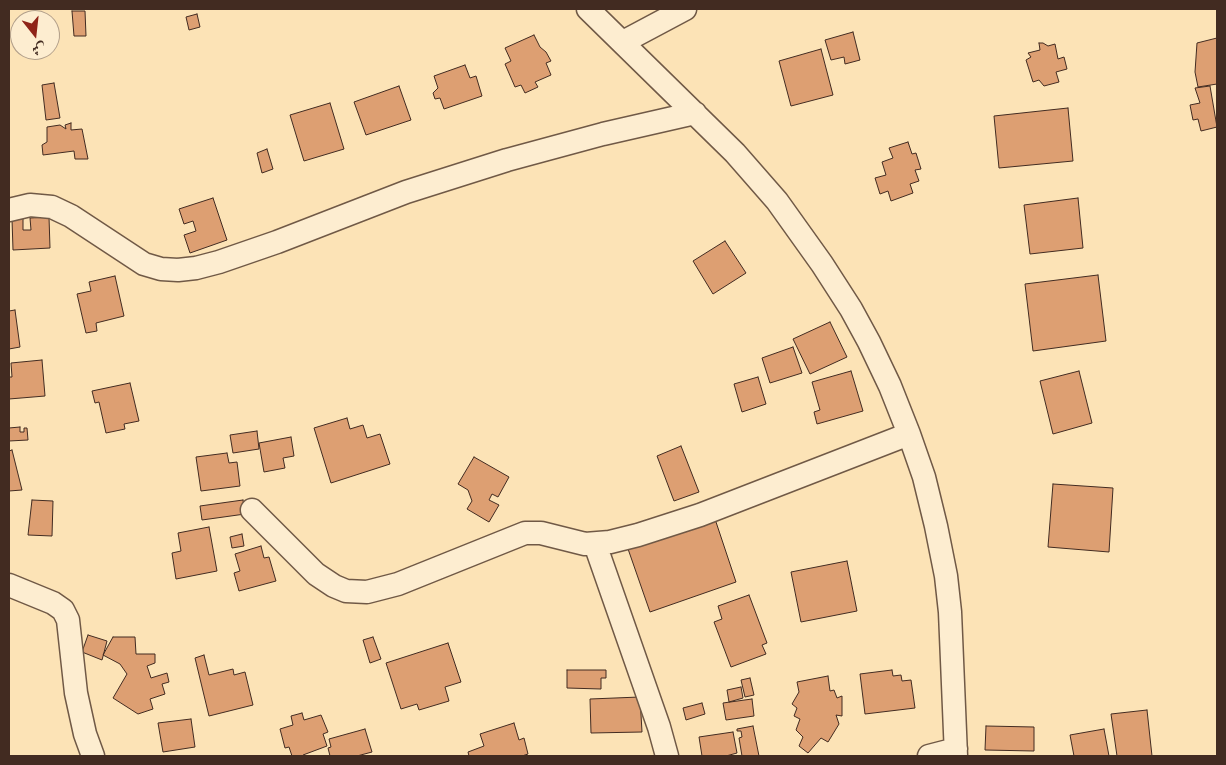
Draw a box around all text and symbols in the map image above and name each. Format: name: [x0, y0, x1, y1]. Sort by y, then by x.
north arrow: [10, 10, 60, 60]
text: ش: [30, 38, 48, 59]

